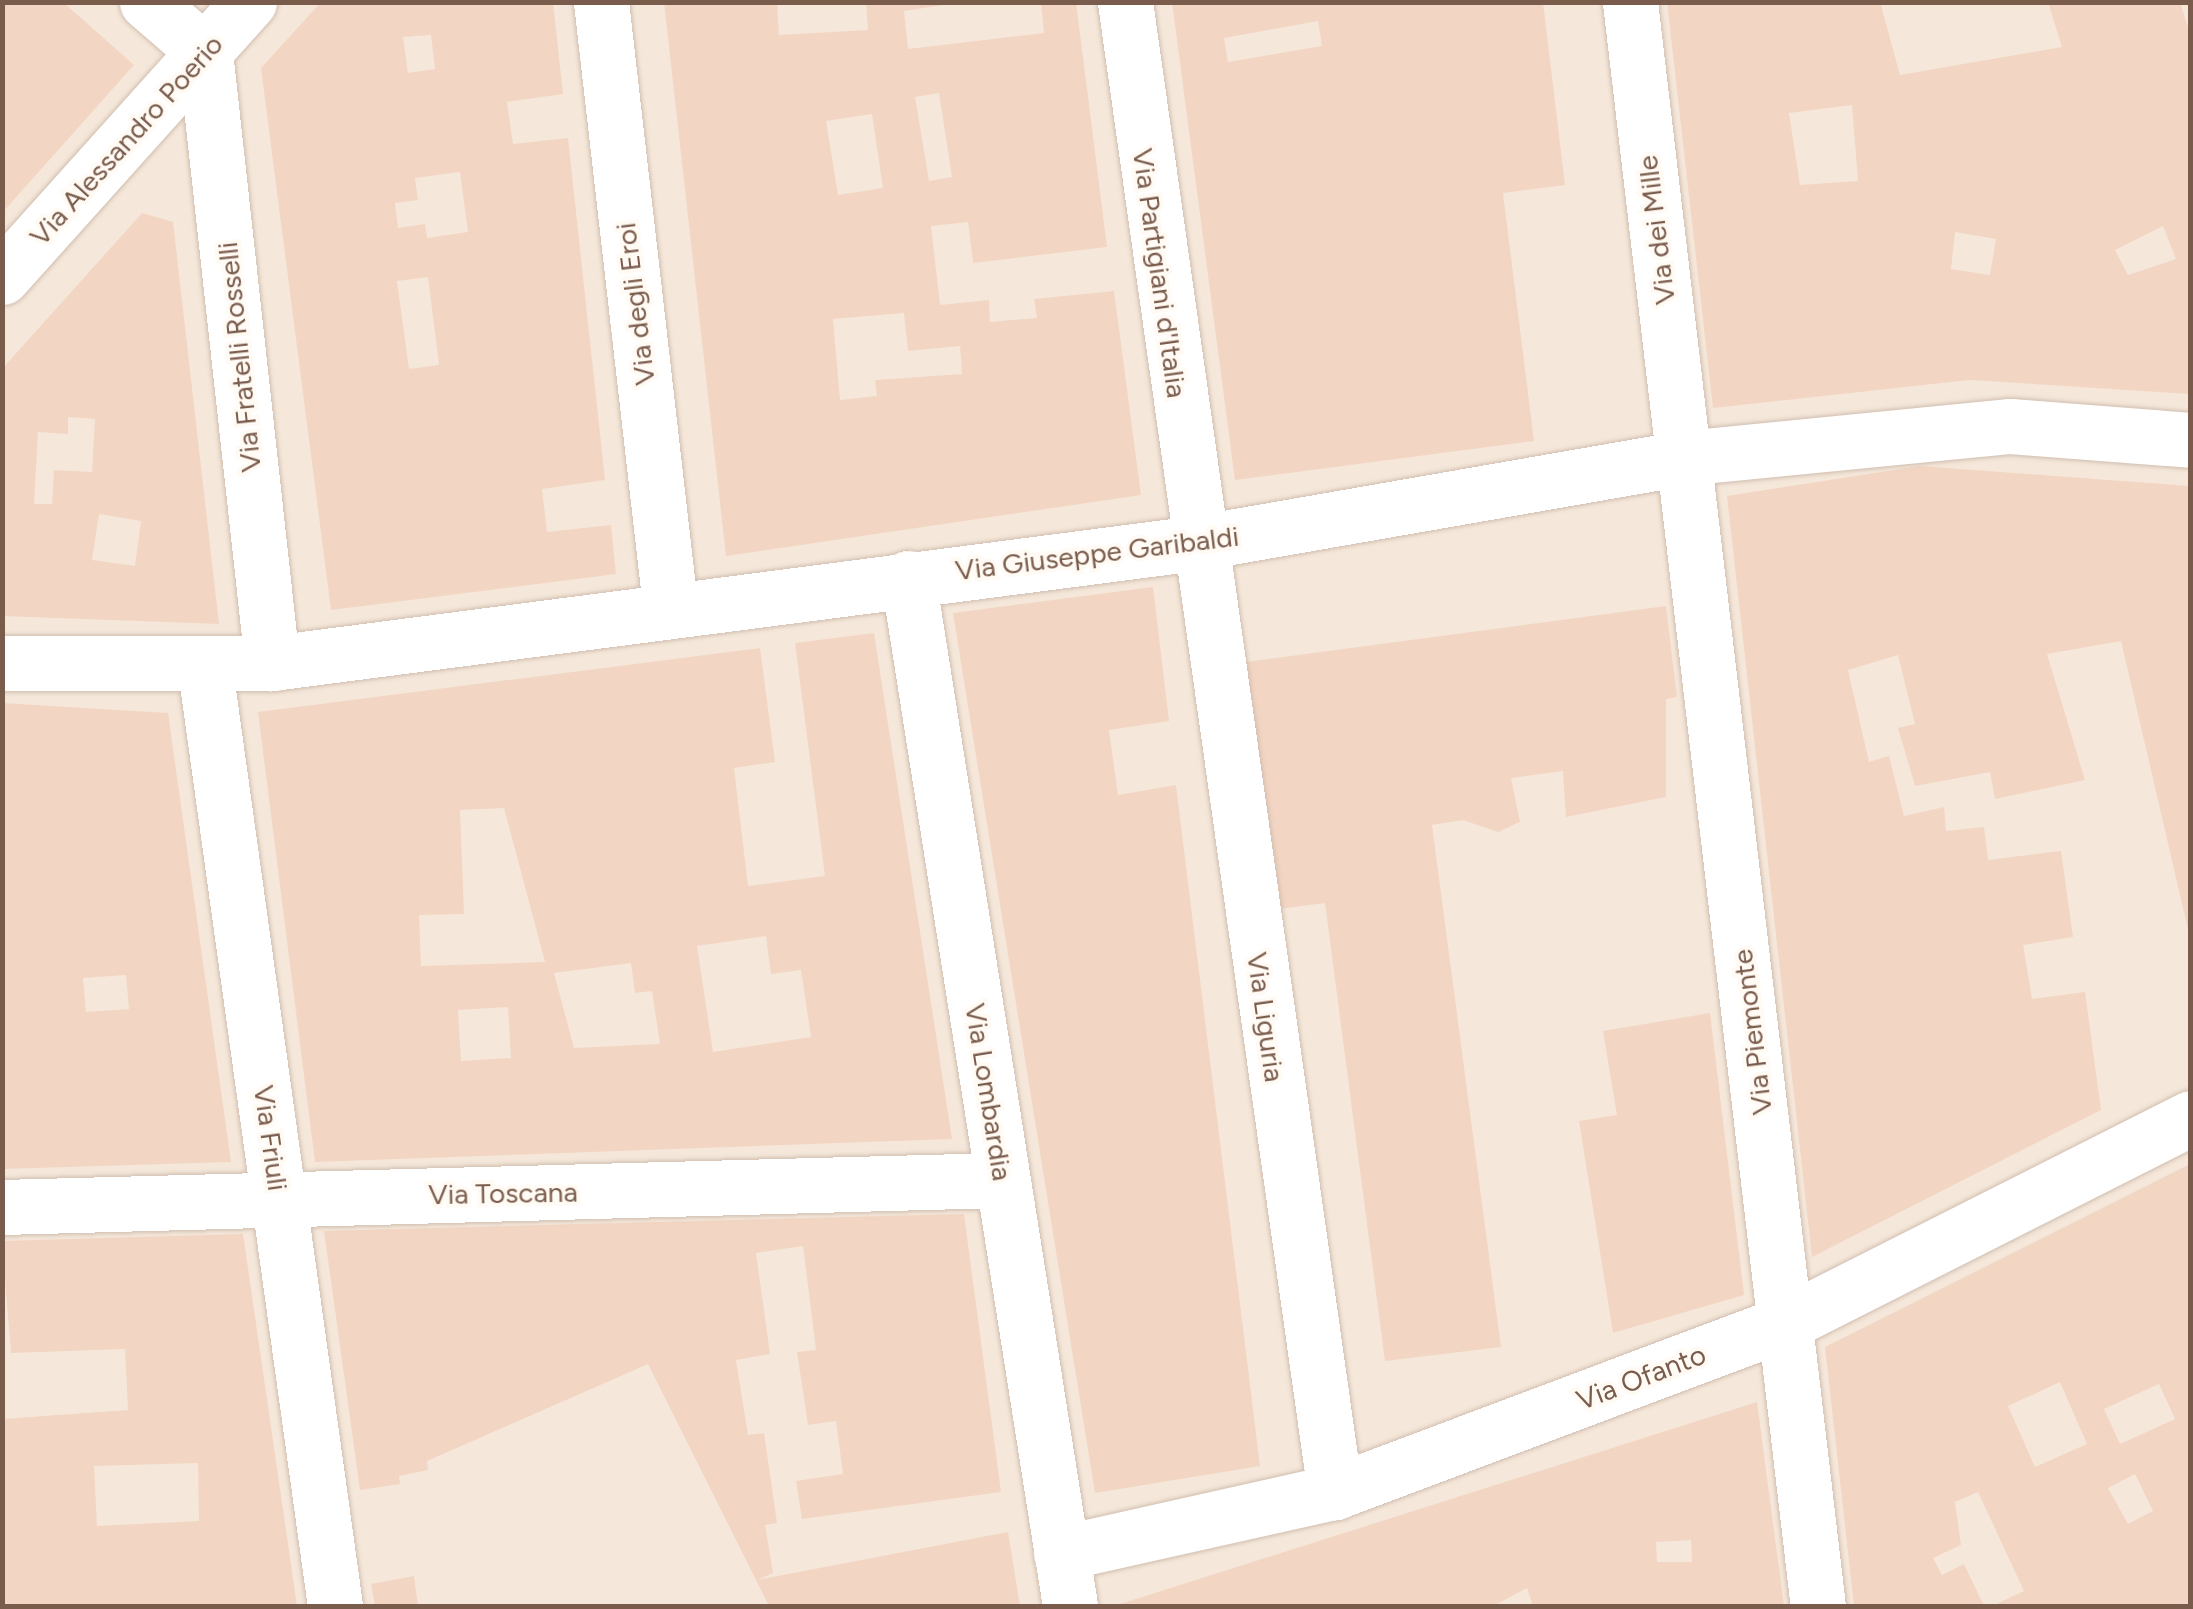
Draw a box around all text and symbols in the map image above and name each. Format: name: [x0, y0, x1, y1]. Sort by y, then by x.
street label: Via Alessandro Poerio: [22, 28, 230, 252]
street label: Via Partigiani d'Italia: [1126, 146, 1194, 400]
street label: Via dei Mille: [1630, 154, 1682, 306]
street label: Via degli Eroi: [608, 221, 662, 387]
street label: Via Fratelli Rosselli: [210, 240, 268, 474]
street label: Via Giuseppe Garibaldi: [953, 519, 1241, 587]
street label: Via Piemonte: [1725, 947, 1779, 1117]
street label: Via Liguria: [1240, 950, 1292, 1084]
street label: Via Lombardia: [958, 1001, 1020, 1183]
street label: Via Friuli: [247, 1083, 295, 1193]
street label: Via Toscana: [428, 1175, 578, 1211]
street label: Via Ofanto: [1572, 1337, 1710, 1417]

